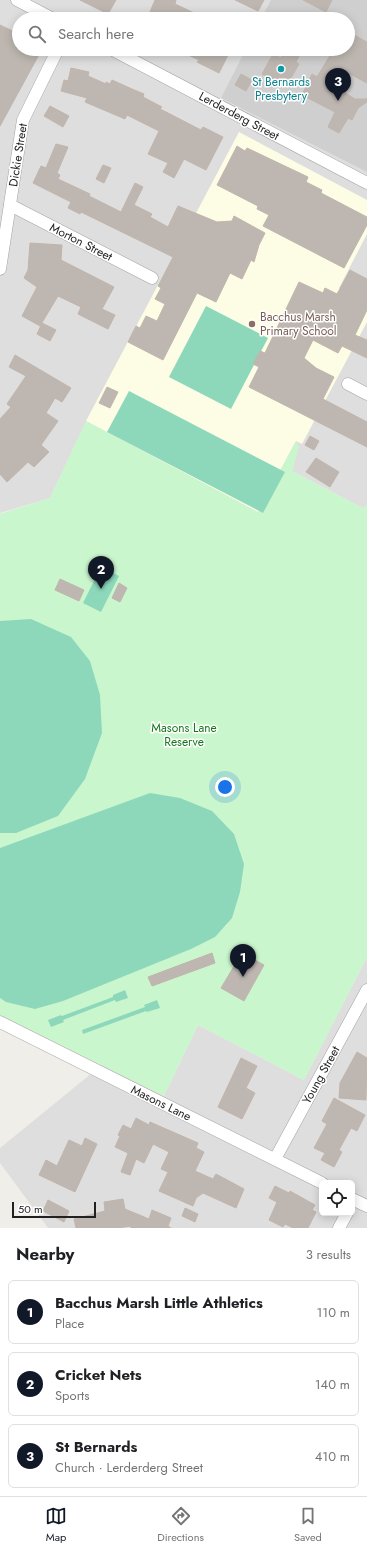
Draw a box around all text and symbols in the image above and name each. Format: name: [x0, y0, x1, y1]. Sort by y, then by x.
search box: [12, 12, 355, 56]
icon: search: [26, 23, 48, 45]
text: Search here: [58, 23, 134, 45]
marker: St Bernards Presbytery: [276, 64, 286, 74]
pin: 3: [325, 68, 351, 101]
place label: St Bernards Presbytery: [252, 73, 310, 105]
street label: Lerderderg Street: [196, 87, 283, 145]
street label: Dickie Street: [4, 122, 32, 188]
street label: Morton Street: [46, 218, 116, 266]
place label: Bacchus Marsh Primary School: [260, 308, 337, 340]
marker: Bacchus Marsh Primary School: [247, 319, 257, 329]
pin: 2: [88, 556, 114, 589]
park label: Masons Lane Reserve: [151, 719, 217, 751]
your location: [215, 777, 235, 797]
pin: 1: [230, 944, 256, 977]
street label: Young Street: [298, 1043, 344, 1107]
street label: Masons Lane: [128, 1081, 194, 1125]
map controls: [319, 1180, 355, 1216]
button: locate: [319, 1180, 355, 1216]
scale bar: [12, 1200, 96, 1219]
text: 50 m: [18, 1201, 43, 1217]
text: Nearby: [16, 1242, 74, 1266]
text: 3 results: [306, 1245, 351, 1264]
text: Bacchus Marsh Little Athletics: [55, 1292, 263, 1314]
text: 1: [27, 1303, 33, 1322]
text: 110 m: [316, 1303, 350, 1322]
text: Place: [55, 1314, 84, 1333]
text: Cricket Nets: [55, 1364, 142, 1386]
text: 2: [26, 1375, 34, 1394]
text: 140 m: [315, 1375, 350, 1394]
text: Sports: [55, 1386, 89, 1405]
text: St Bernards: [55, 1436, 137, 1458]
text: 3: [26, 1447, 34, 1466]
text: 410 m: [315, 1447, 350, 1466]
text: Church · Lerderderg Street: [55, 1458, 203, 1477]
tab: Map: [45, 1505, 67, 1545]
tab: Directions: [157, 1505, 204, 1545]
tab: Saved: [294, 1505, 322, 1545]

